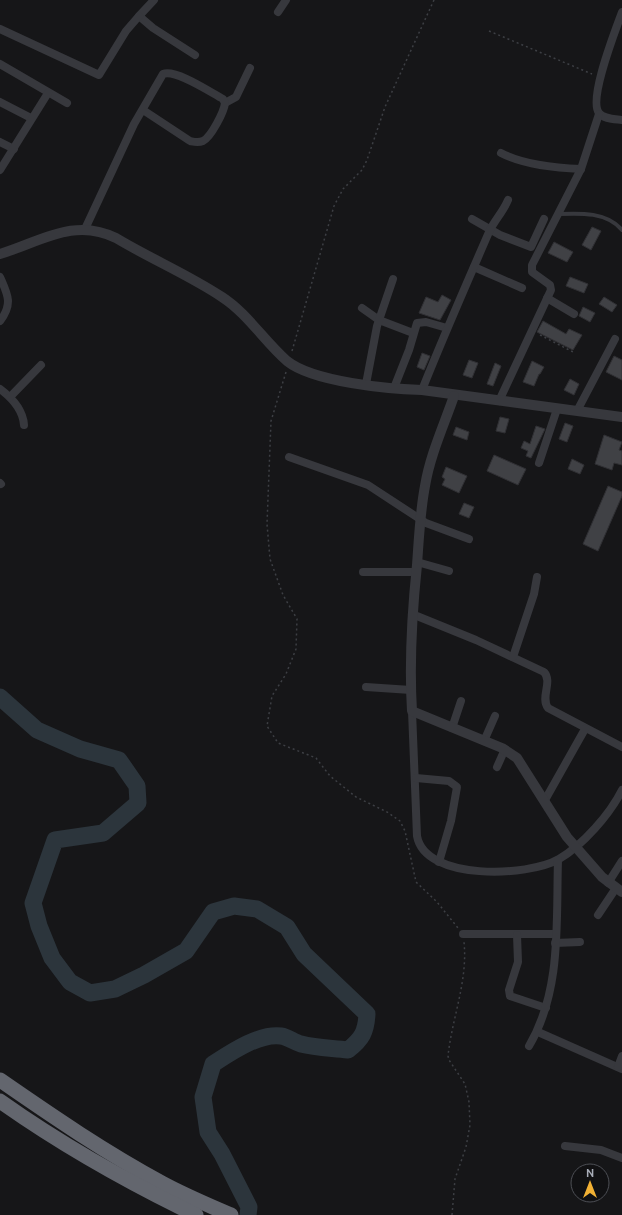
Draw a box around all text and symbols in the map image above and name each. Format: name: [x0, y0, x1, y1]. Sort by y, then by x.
north arrow: [570, 1163, 610, 1203]
text: N: [586, 1167, 594, 1179]

